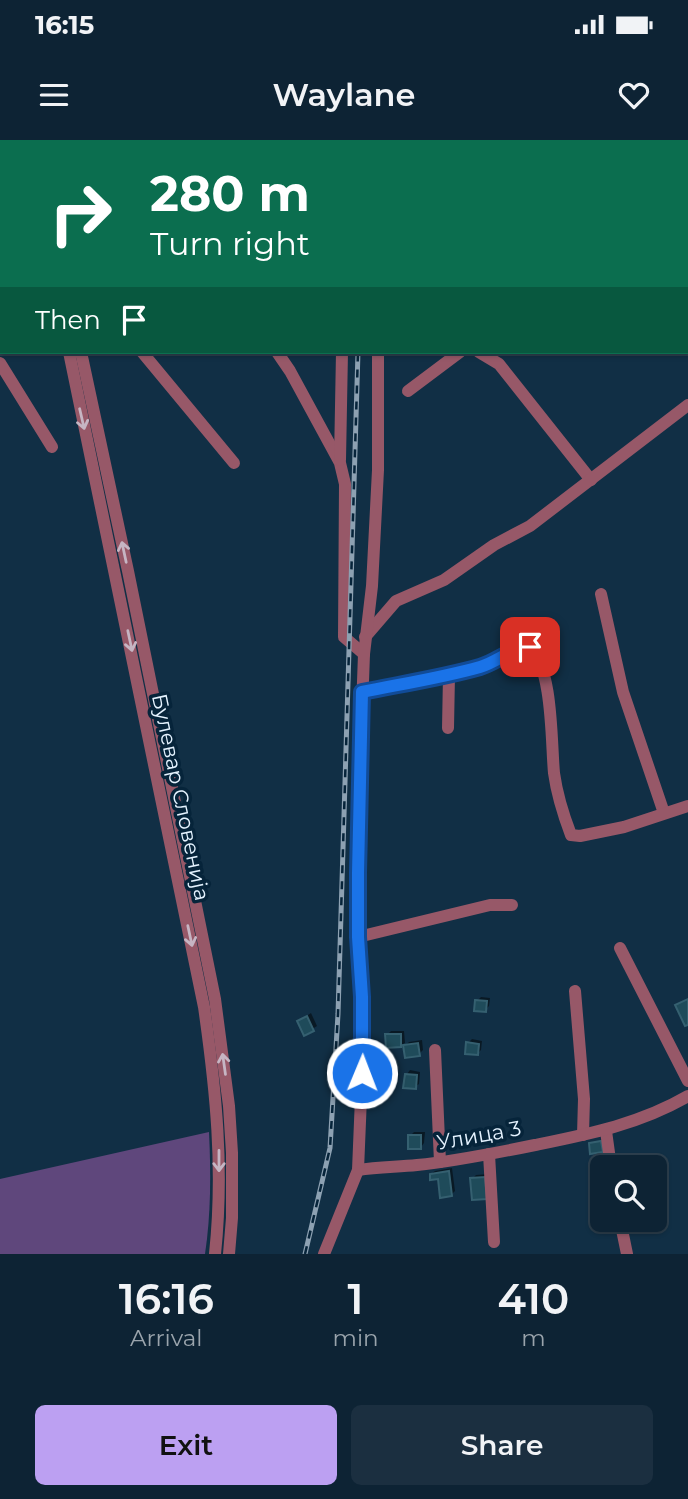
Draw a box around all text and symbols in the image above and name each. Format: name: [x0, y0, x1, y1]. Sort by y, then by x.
text: 16:15: [35, 9, 94, 41]
text: Waylane: [273, 75, 415, 114]
icon: menu: [35, 76, 73, 114]
icon: heart: [615, 76, 653, 114]
text: 280 m: [150, 164, 310, 223]
icon: right: [35, 168, 126, 259]
text: Turn right: [150, 224, 310, 263]
icon: arrive: [115, 301, 153, 339]
text: Then: [35, 304, 101, 336]
one-way arrow: [76, 407, 90, 430]
one-way arrow: [117, 541, 130, 564]
pin: [500, 617, 560, 677]
icon: arrive: [511, 628, 549, 666]
one-way arrow: [123, 629, 137, 652]
street label: Булевар Словенија: [147, 691, 215, 903]
one-way arrow: [184, 924, 198, 947]
position arrow: [325, 1036, 399, 1110]
one-way arrow: [218, 1053, 231, 1076]
street label: Улица 3: [435, 1115, 523, 1155]
one-way arrow: [212, 1150, 226, 1173]
map controls: [590, 1155, 667, 1232]
button: search: [590, 1155, 667, 1232]
text: 16:16: [119, 1273, 214, 1325]
text: 1: [348, 1273, 364, 1325]
text: 410: [497, 1273, 569, 1325]
text: Arrival: [130, 1324, 203, 1352]
text: min: [333, 1324, 379, 1352]
text: m: [521, 1324, 546, 1352]
button: Exit: [35, 1405, 337, 1485]
button: Share: [351, 1405, 653, 1485]

